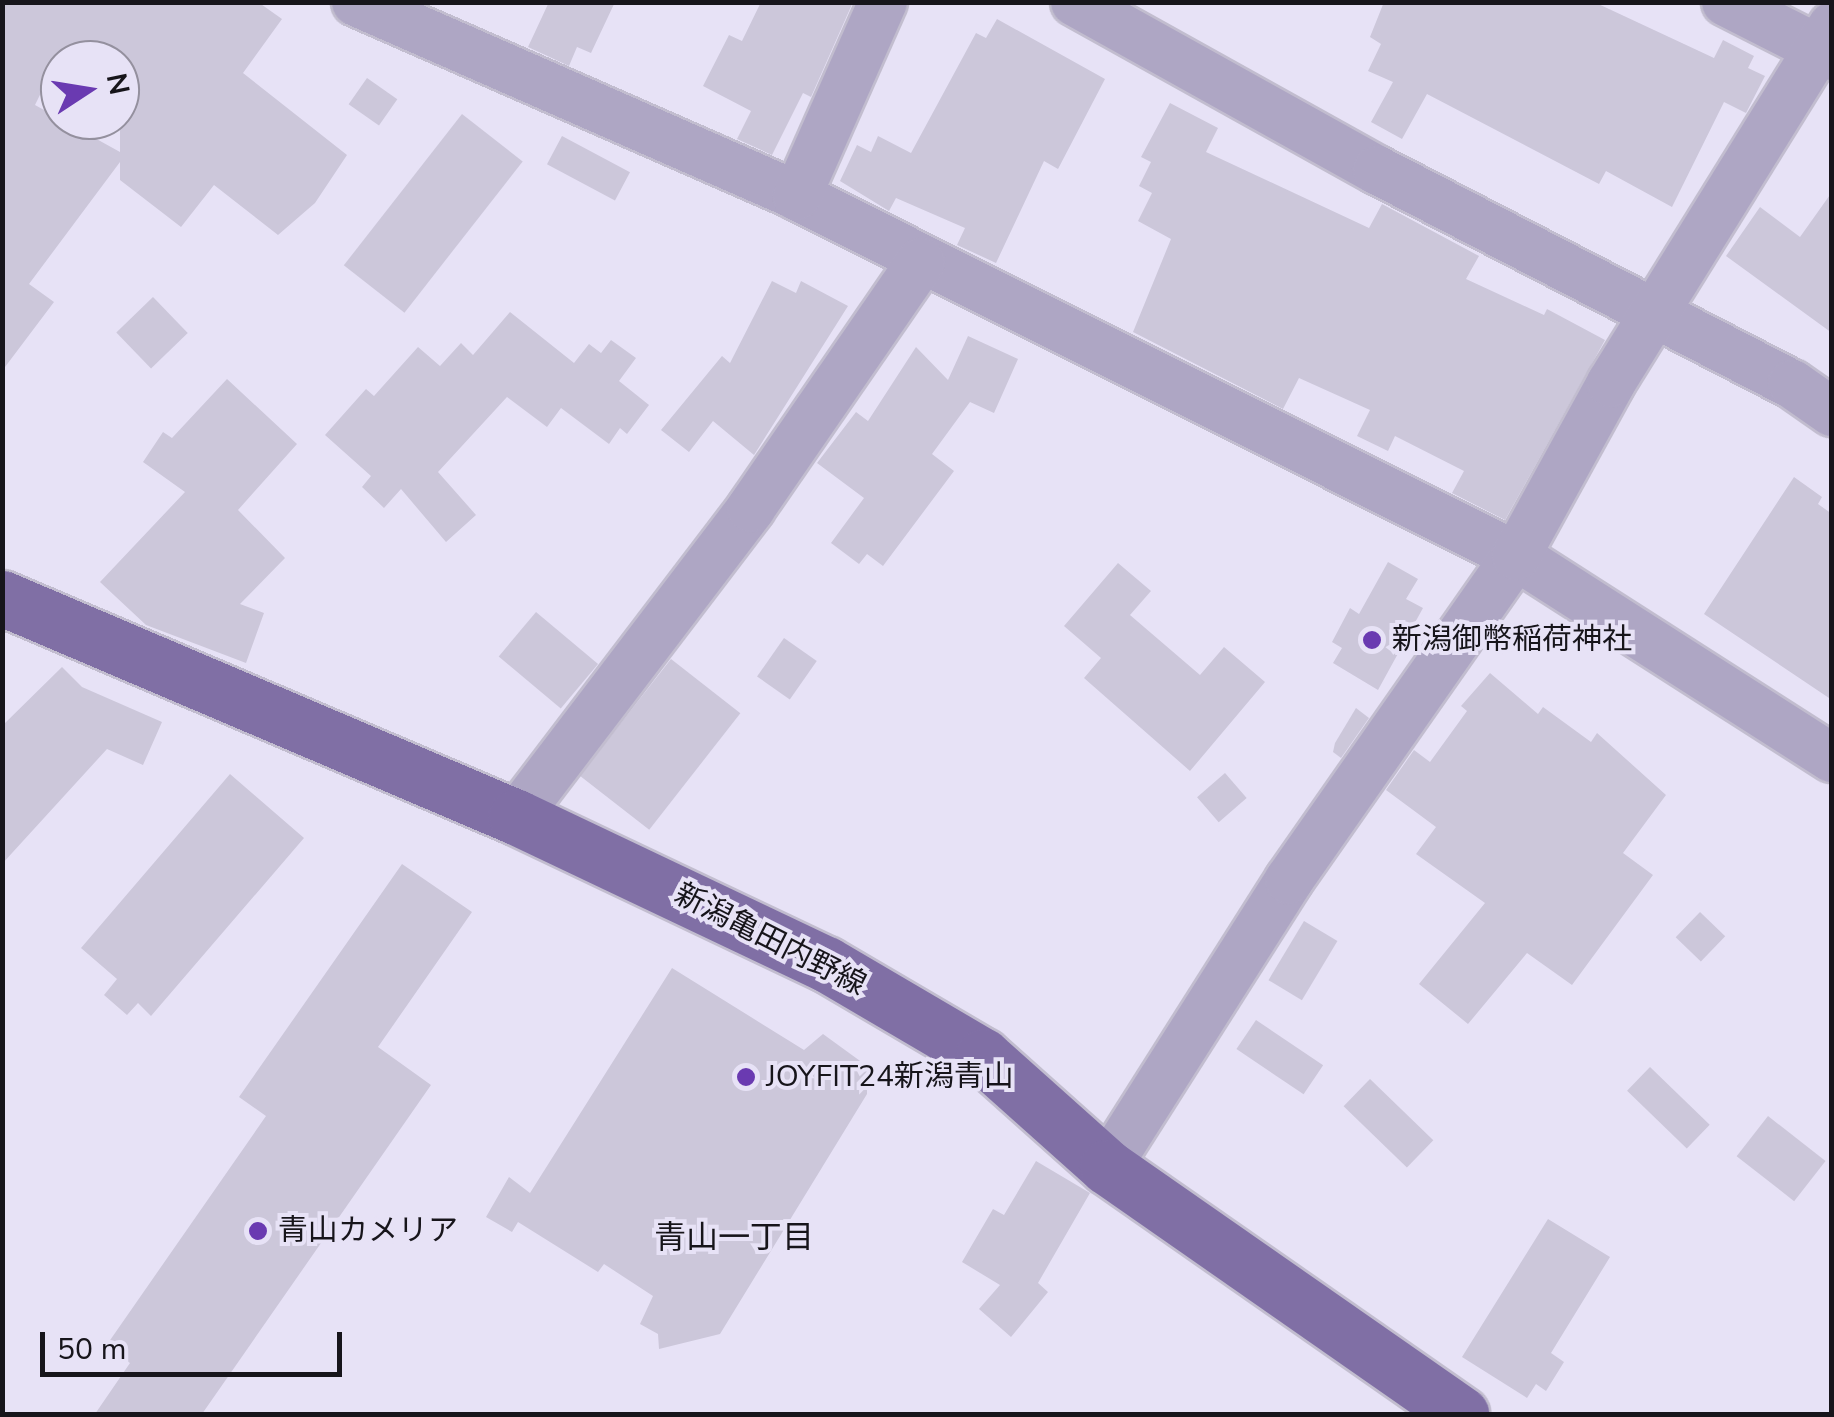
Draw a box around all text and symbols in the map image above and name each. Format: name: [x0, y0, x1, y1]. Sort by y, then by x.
north arrow: [40, 40, 140, 140]
text: N: [97, 70, 138, 98]
place label: 新潟御幣稲荷神社: [1392, 622, 1632, 658]
marker: 新潟御幣稲荷神社: [1361, 629, 1383, 651]
street label: 新潟亀田内野線: [668, 876, 872, 1004]
place label: JOYFIT24新潟青山: [766, 1059, 1014, 1095]
marker: JOYFIT24新潟青山: [735, 1066, 757, 1088]
place label: 青山カメリア: [278, 1213, 458, 1249]
district label: 青山一丁目: [654, 1219, 814, 1257]
marker: 青山カメリア: [247, 1220, 269, 1242]
scale bar: [45, 1312, 348, 1374]
text: 50 m: [57, 1329, 126, 1370]

